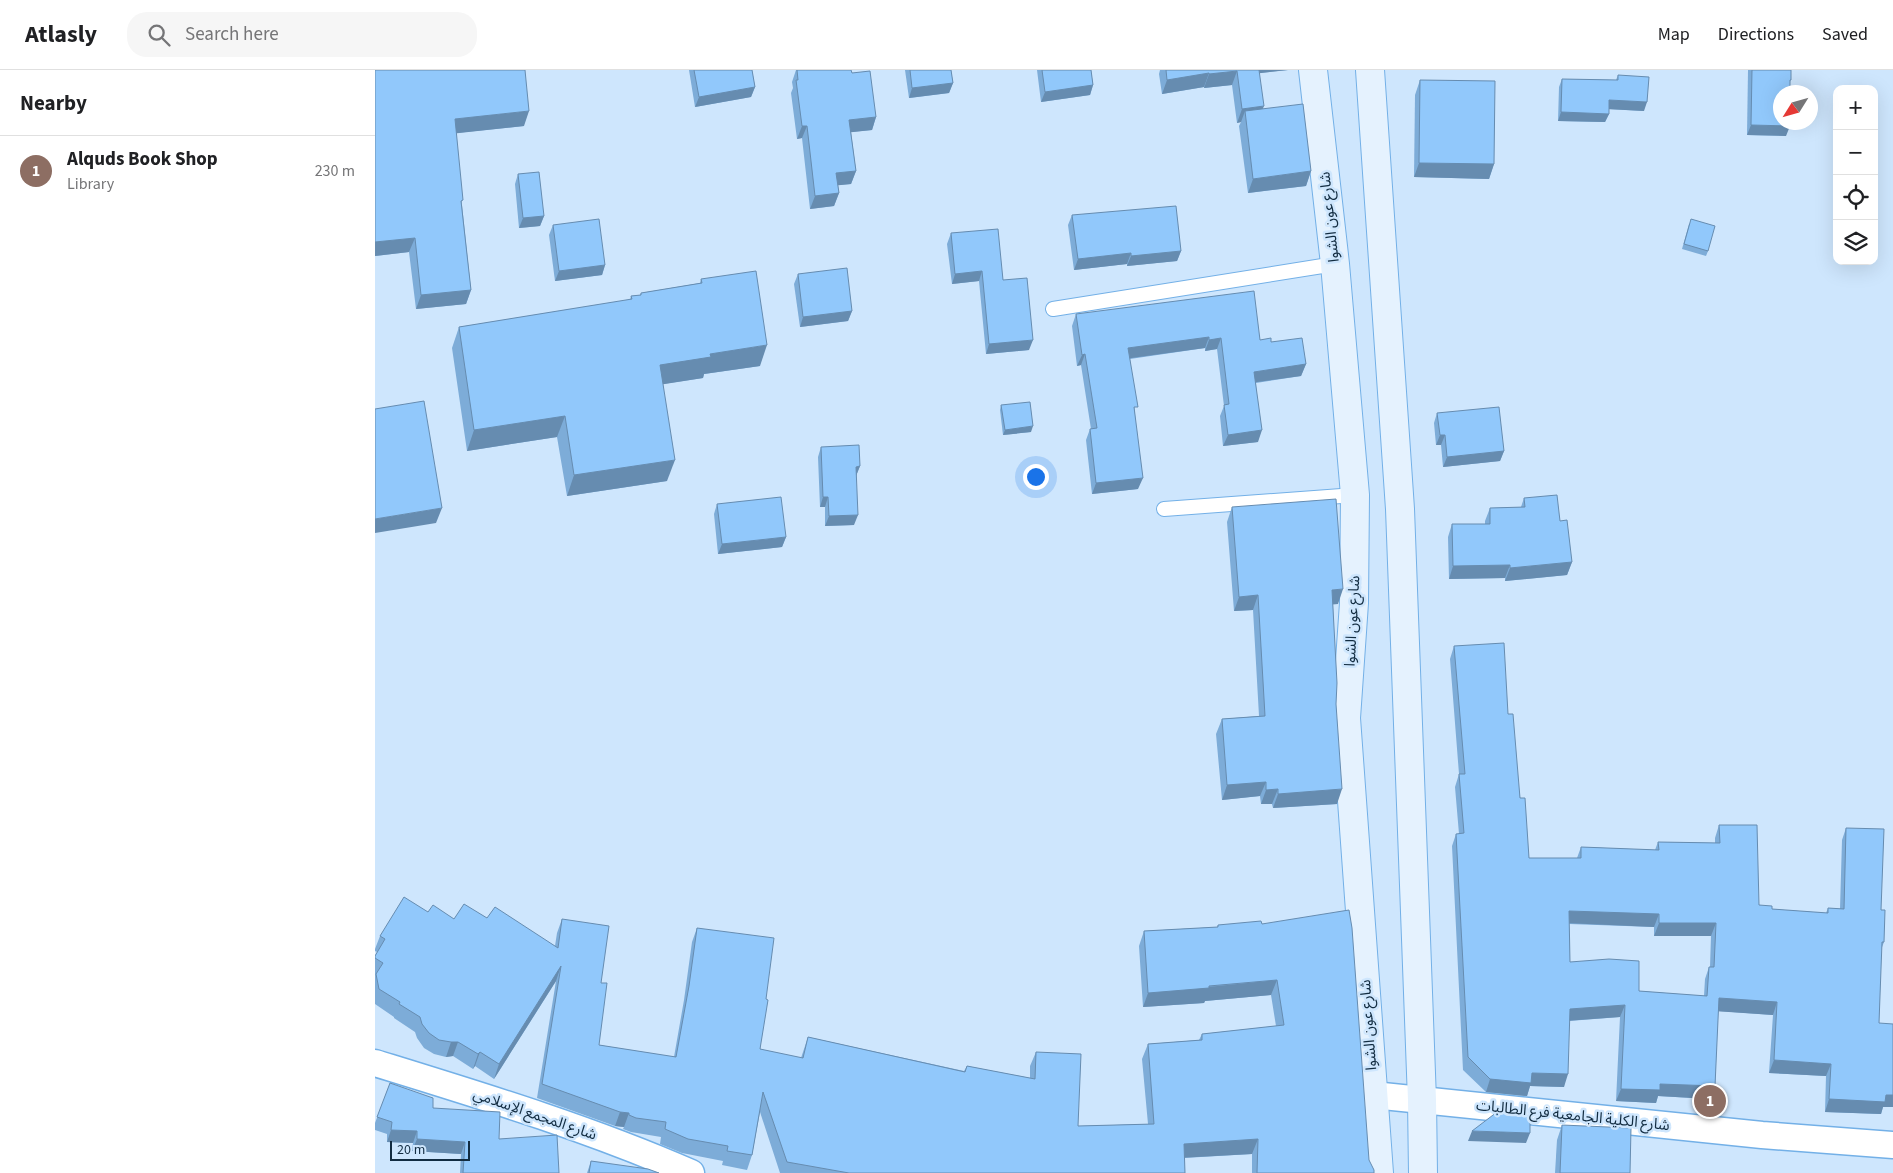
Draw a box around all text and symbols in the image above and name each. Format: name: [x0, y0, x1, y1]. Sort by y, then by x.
search box: [127, 12, 477, 57]
text: Atlasly: [25, 17, 97, 52]
icon: search: [145, 21, 173, 49]
text: Search here: [185, 21, 279, 48]
text: Map: [1658, 22, 1690, 47]
text: Directions: [1718, 22, 1794, 47]
text: Saved: [1822, 22, 1868, 47]
north arrow: [1773, 85, 1818, 130]
map controls: [1833, 85, 1878, 265]
button: +: [1833, 85, 1878, 130]
text: Nearby: [20, 88, 87, 118]
button: −: [1833, 130, 1878, 175]
text: Alquds Book Shop: [67, 146, 218, 173]
text: 1: [32, 160, 40, 182]
text: 230 m: [315, 160, 355, 182]
street label: شارع عون الشوا: [1314, 170, 1346, 263]
text: Library: [67, 173, 114, 195]
button: locate: [1833, 175, 1878, 220]
button: layers: [1833, 220, 1878, 265]
your location: [1023, 464, 1049, 490]
street label: شارع عون الشوا: [1340, 575, 1366, 667]
street label: شارع عون الشوا: [1355, 979, 1383, 1071]
pin: 1: [1694, 1082, 1726, 1120]
street label: شارع المجمع الإسلامي: [470, 1083, 600, 1147]
street label: شارع الكلية الجامعية فرع الطالبات: [1475, 1095, 1671, 1137]
scale bar: [390, 1138, 470, 1161]
text: 20 m: [397, 1140, 425, 1160]

